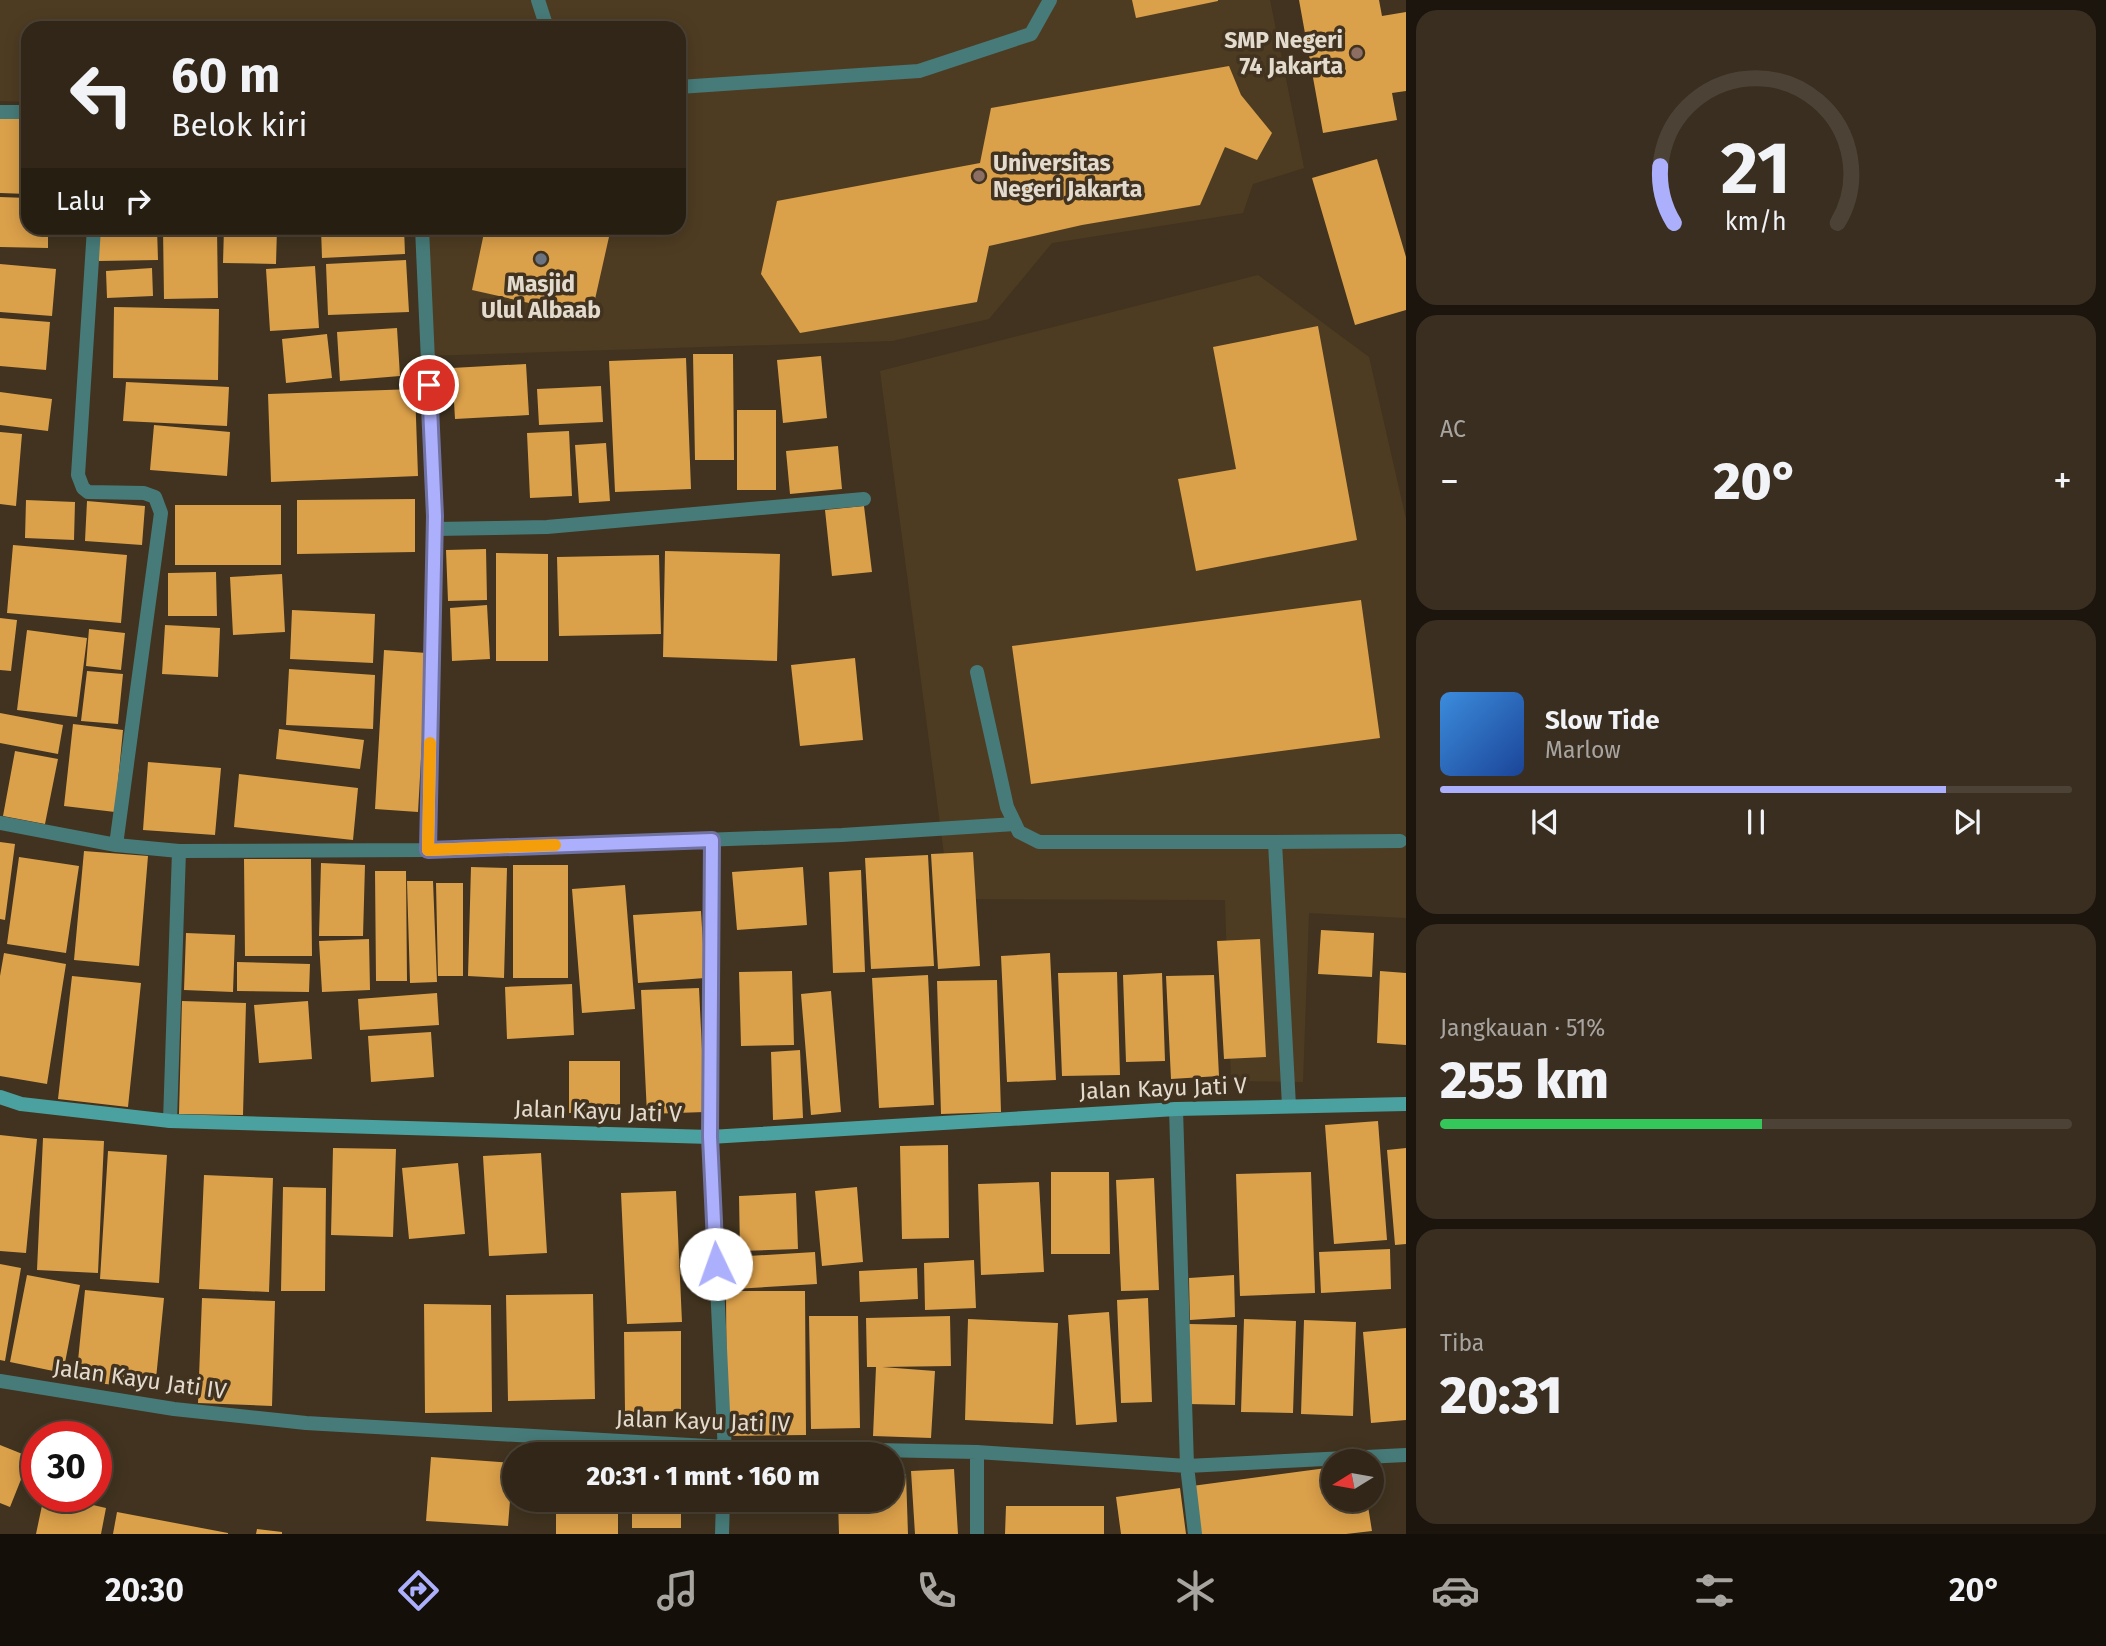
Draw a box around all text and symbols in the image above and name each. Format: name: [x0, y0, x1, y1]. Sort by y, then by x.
place label: SMP Negeri 74 Jakarta: [1224, 26, 1343, 80]
marker: SMP Negeri 74 Jakarta: [1349, 45, 1365, 61]
text: 60 m: [171, 46, 280, 105]
icon: left: [56, 49, 147, 140]
text: Belok kiri: [171, 106, 307, 144]
text: 21: [1721, 126, 1791, 213]
place label: Universitas Negeri Jakarta: [993, 149, 1142, 203]
marker: Universitas Negeri Jakarta: [971, 168, 987, 184]
icon: right: [119, 182, 157, 220]
text: Lalu: [56, 186, 105, 217]
text: km/h: [1725, 207, 1787, 237]
marker: Masjid Ulul Albaab: [533, 251, 549, 267]
place label: Masjid Ulul Albaab: [481, 270, 601, 324]
pin: [399, 355, 459, 415]
icon: arrive: [410, 366, 448, 404]
text: AC: [1440, 415, 1466, 443]
text: 20°: [1713, 450, 1799, 513]
text: −: [1440, 458, 1459, 504]
text: +: [2053, 458, 2072, 504]
text: Slow Tide: [1545, 705, 1660, 736]
text: Marlow: [1545, 736, 1621, 764]
icon: previous: [1526, 803, 1564, 841]
icon: pause: [1737, 803, 1775, 841]
icon: next: [1948, 803, 1986, 841]
text: Jangkauan · 51%: [1440, 1014, 1605, 1042]
text: 255 km: [1440, 1049, 1609, 1112]
street label: Jalan Kayu Jati V: [1079, 1071, 1247, 1105]
street label: Jalan Kayu Jati V: [514, 1094, 682, 1128]
position arrow: [679, 1227, 753, 1301]
text: Tiba: [1440, 1329, 1484, 1357]
street label: Jalan Kayu Jati IV: [52, 1353, 228, 1405]
text: 20:31: [1440, 1364, 1562, 1427]
street label: Jalan Kayu Jati IV: [615, 1404, 791, 1438]
speed limit sign: 30: [21, 1421, 112, 1512]
north arrow: [1321, 1449, 1384, 1512]
map controls: [1321, 1449, 1384, 1512]
text: 20:31 · 1 mnt · 160 m: [586, 1461, 820, 1492]
icon: directions: [394, 1566, 443, 1615]
icon: music: [653, 1566, 702, 1615]
icon: phone: [912, 1566, 961, 1615]
icon: climate: [1171, 1566, 1220, 1615]
icon: car: [1431, 1566, 1480, 1615]
icon: filters: [1690, 1566, 1739, 1615]
text: 20:30: [105, 1571, 184, 1609]
text: 20°: [1949, 1571, 2001, 1609]

